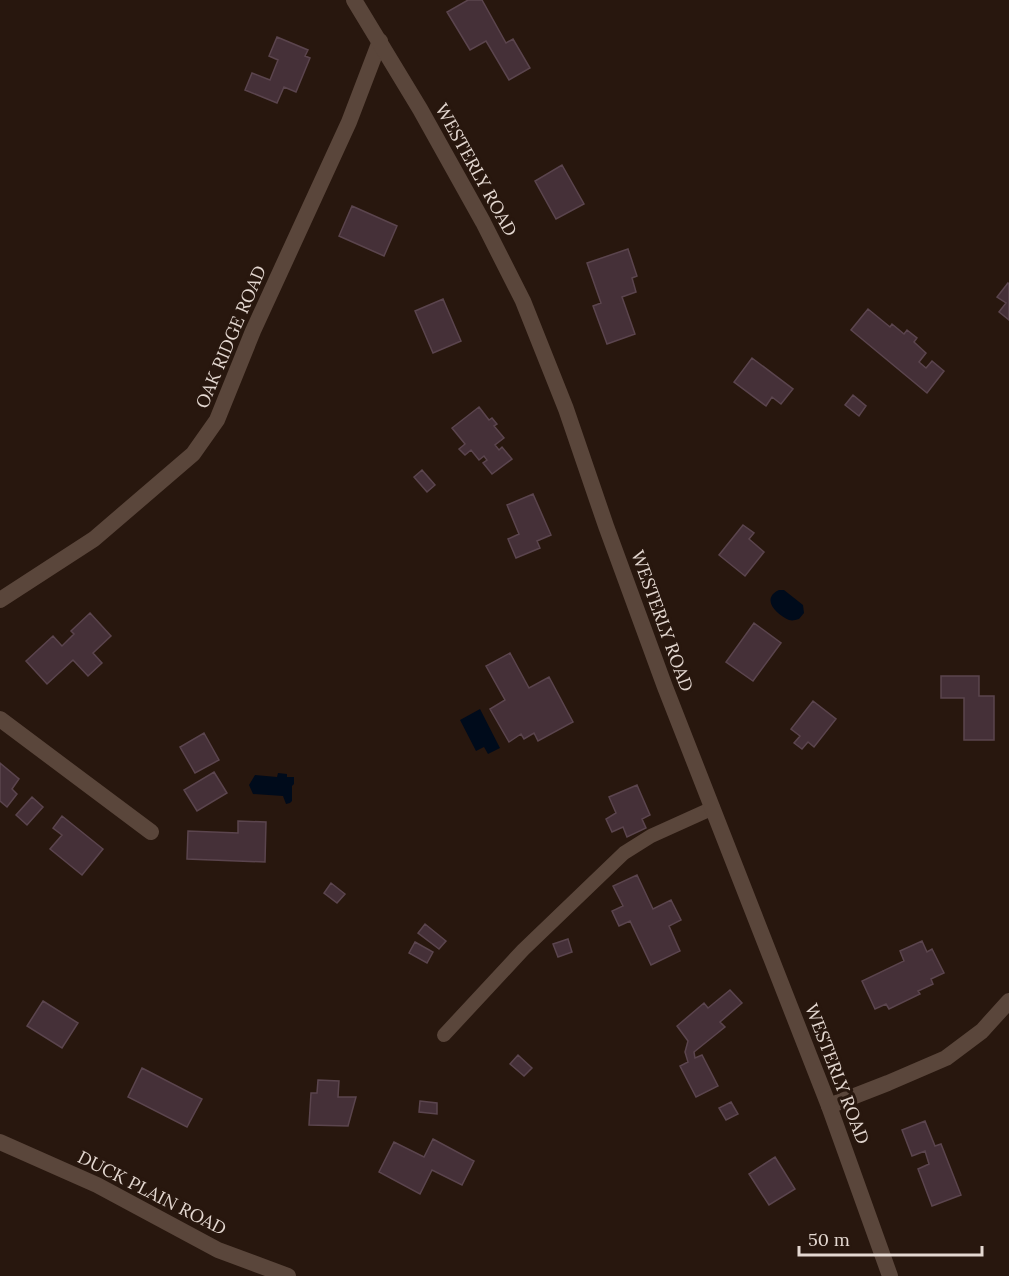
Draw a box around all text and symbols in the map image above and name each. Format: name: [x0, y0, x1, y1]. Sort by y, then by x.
street label: WESTERLY ROAD: [430, 99, 522, 240]
street label: OAK RIDGE ROAD: [190, 262, 271, 412]
street label: WESTERLY ROAD: [626, 547, 699, 695]
street label: WESTERLY ROAD: [800, 1000, 875, 1147]
street label: DUCK PLAIN ROAD: [74, 1145, 230, 1240]
scale bar: [799, 1219, 982, 1257]
text: 50 m: [808, 1228, 850, 1251]

